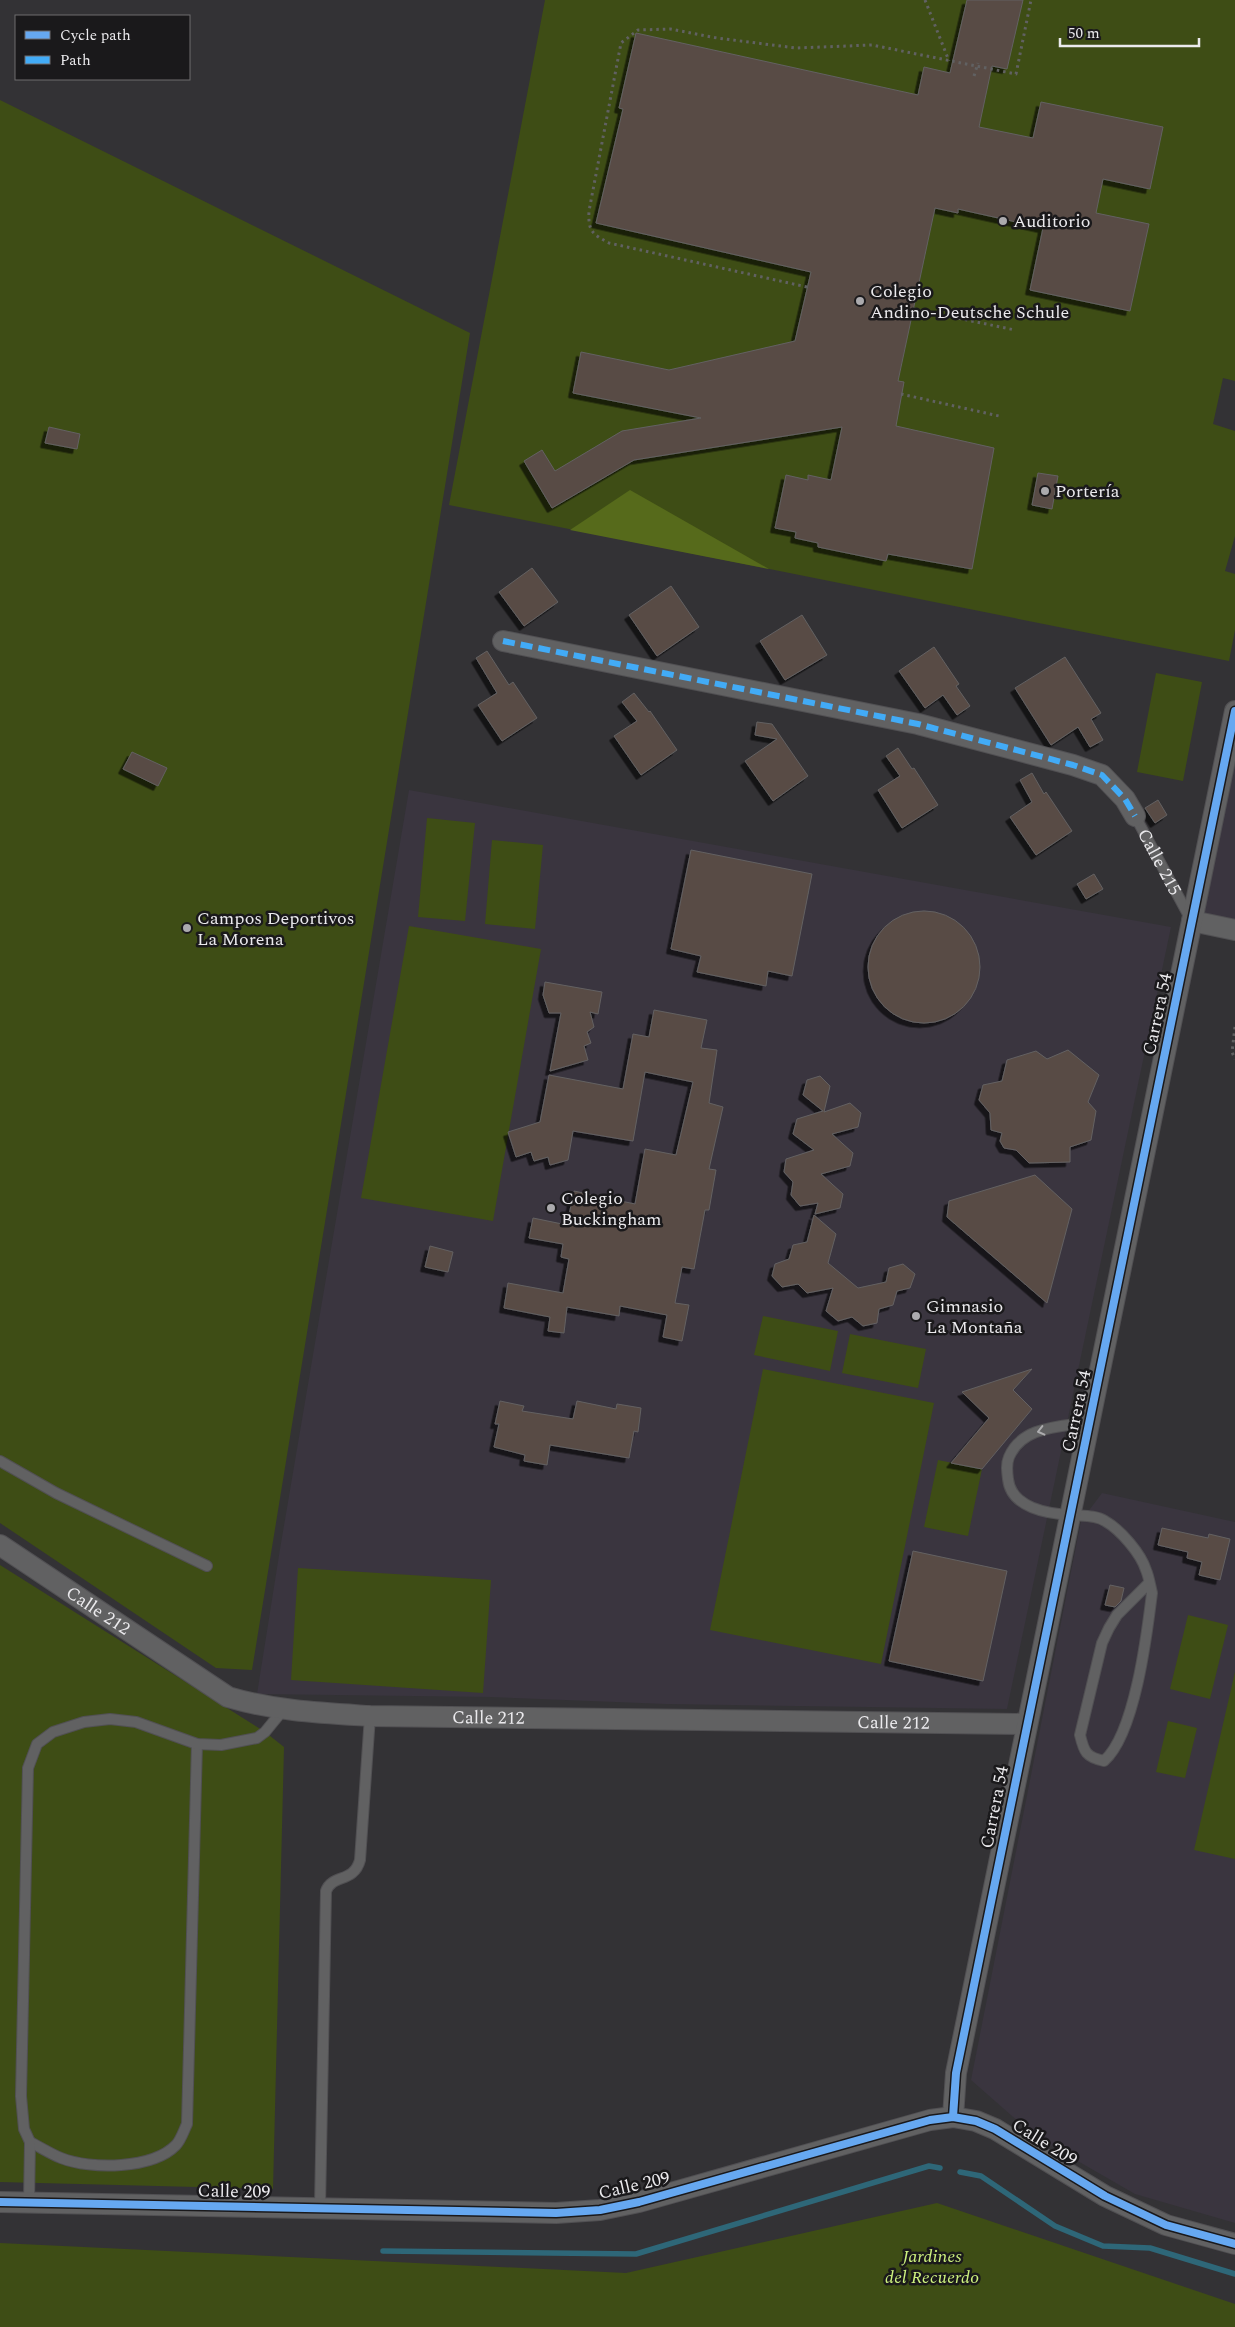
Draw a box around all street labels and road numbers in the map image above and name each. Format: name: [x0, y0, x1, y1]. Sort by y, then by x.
street label: Calle 215: [1130, 824, 1188, 900]
street label: Carrera 54: [1136, 970, 1179, 1058]
street label: Carrera 54: [1055, 1367, 1098, 1455]
street label: Calle 212: [60, 1579, 136, 1642]
street label: Calle 212: [452, 1704, 525, 1732]
street label: Calle 212: [857, 1709, 930, 1737]
street label: Carrera 54: [973, 1764, 1016, 1851]
street label: Calle 209: [1007, 2112, 1083, 2173]
street label: Calle 209: [596, 2164, 673, 2207]
street label: Calle 209: [197, 2177, 271, 2206]

